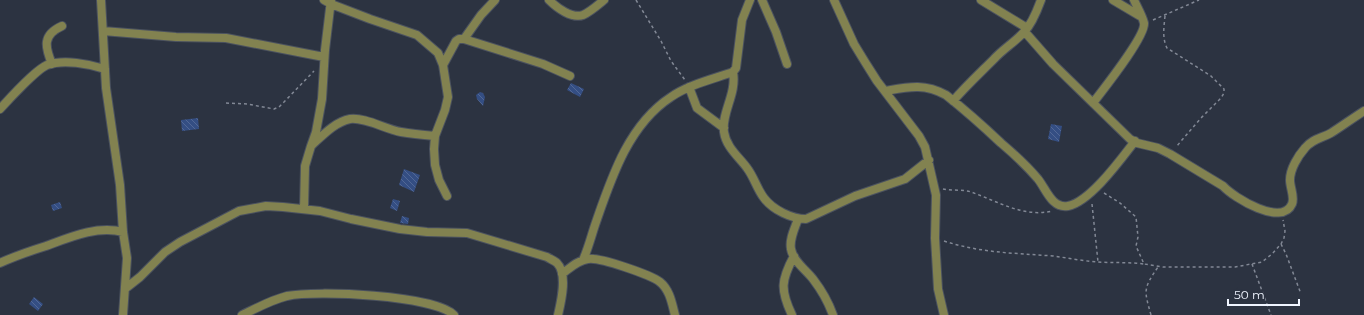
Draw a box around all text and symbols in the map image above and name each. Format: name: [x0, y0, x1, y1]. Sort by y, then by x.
scale bar: [1228, 281, 1299, 307]
text: 50 m: [1234, 287, 1265, 302]

